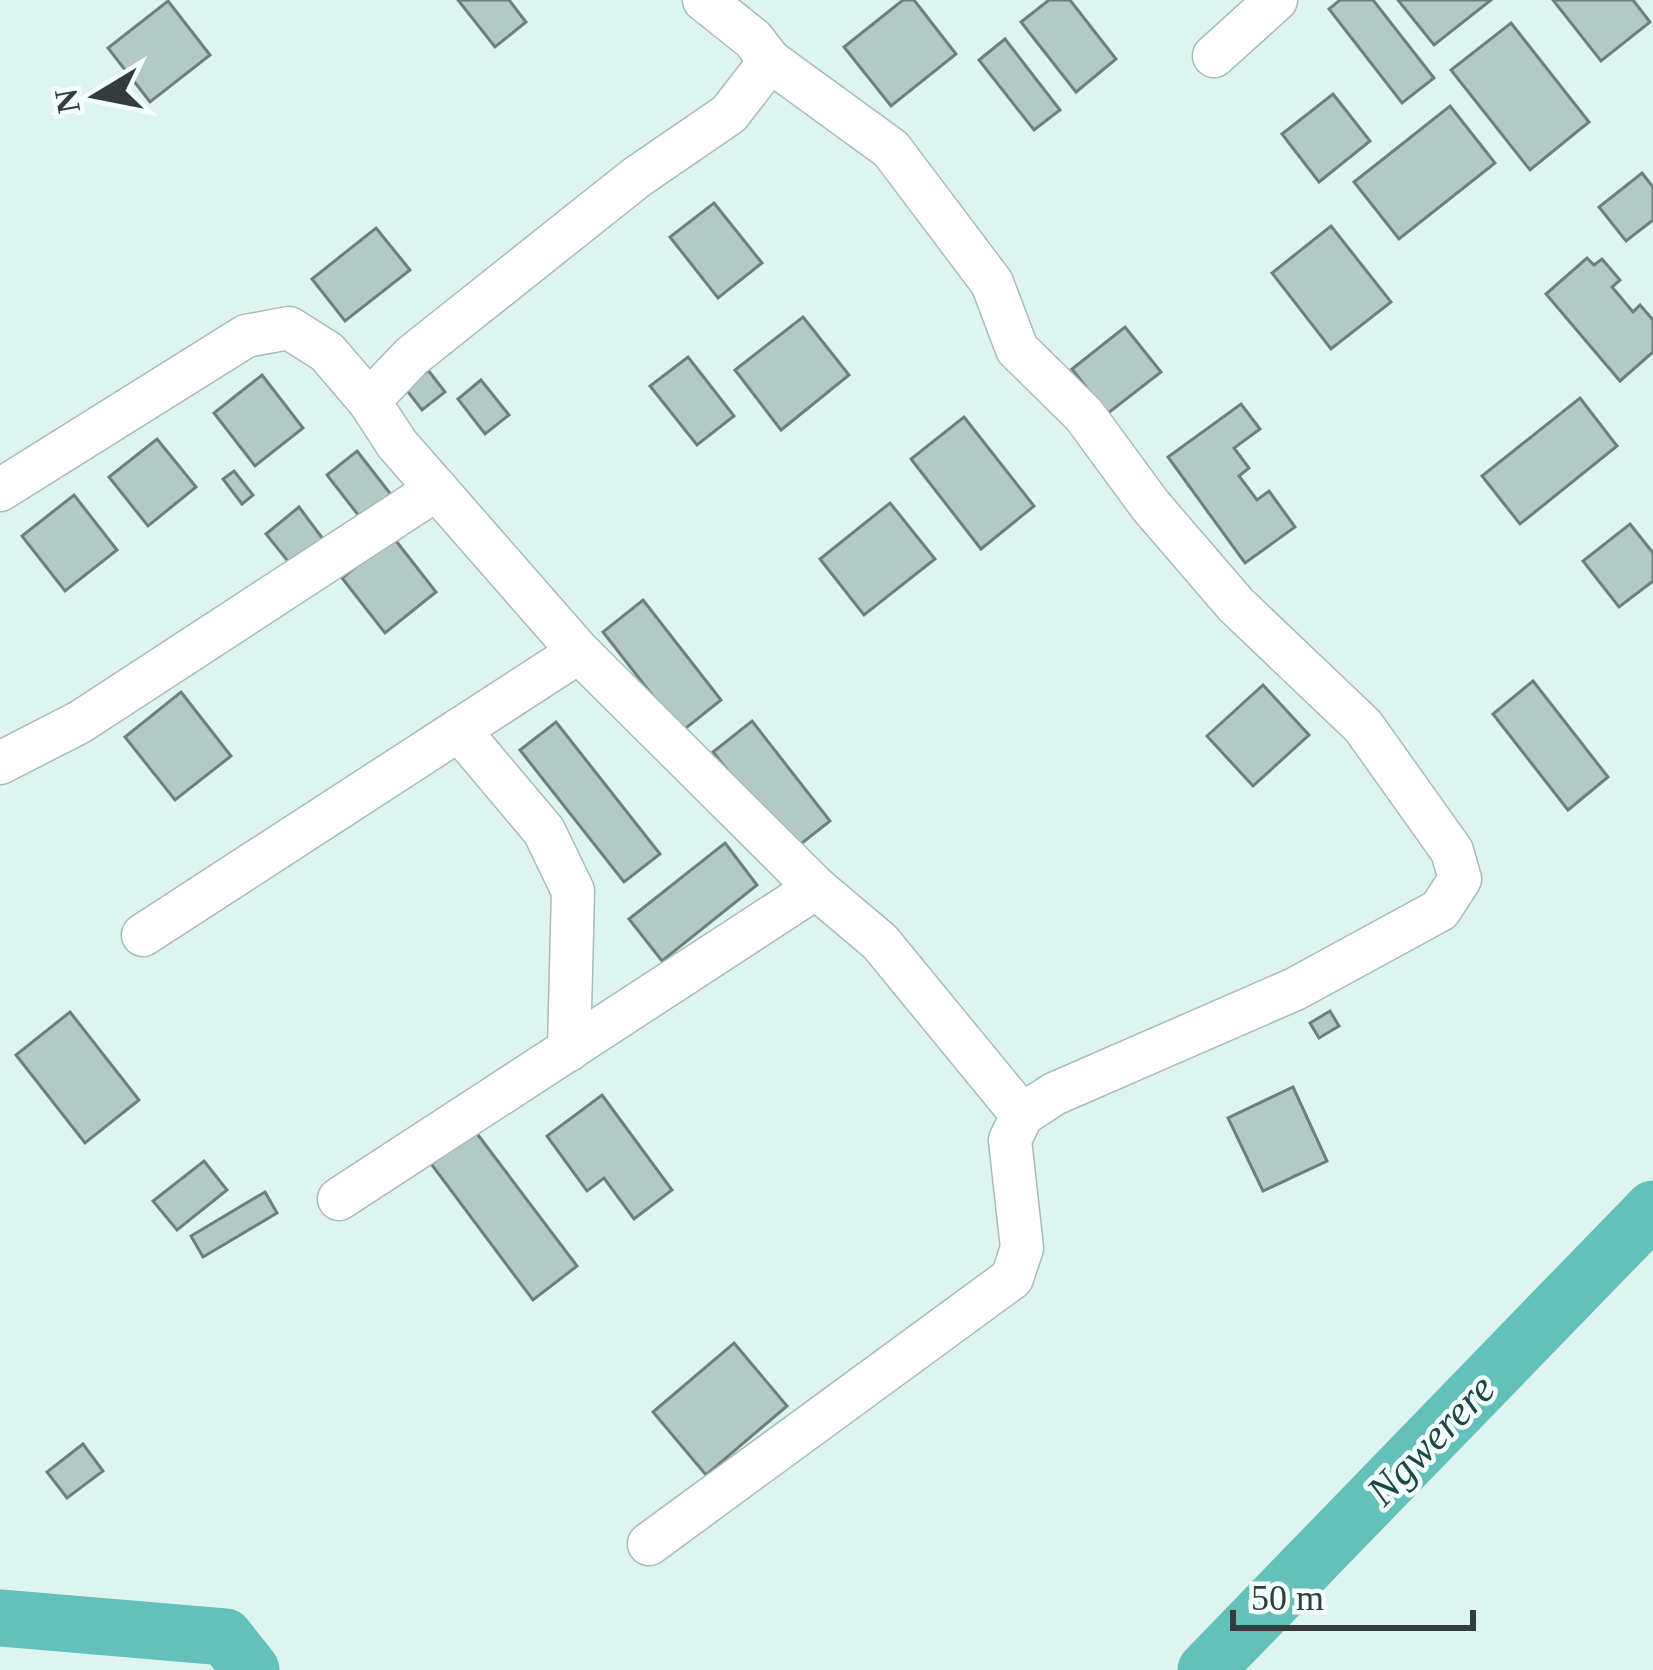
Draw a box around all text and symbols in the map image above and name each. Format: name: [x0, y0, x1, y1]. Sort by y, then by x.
north arrow: [36, 36, 156, 156]
text: N: [48, 86, 87, 116]
water label: Ngwerere: [1357, 1365, 1504, 1515]
scale bar: [1233, 1556, 1473, 1630]
text: 50 m: [1251, 1578, 1324, 1618]

